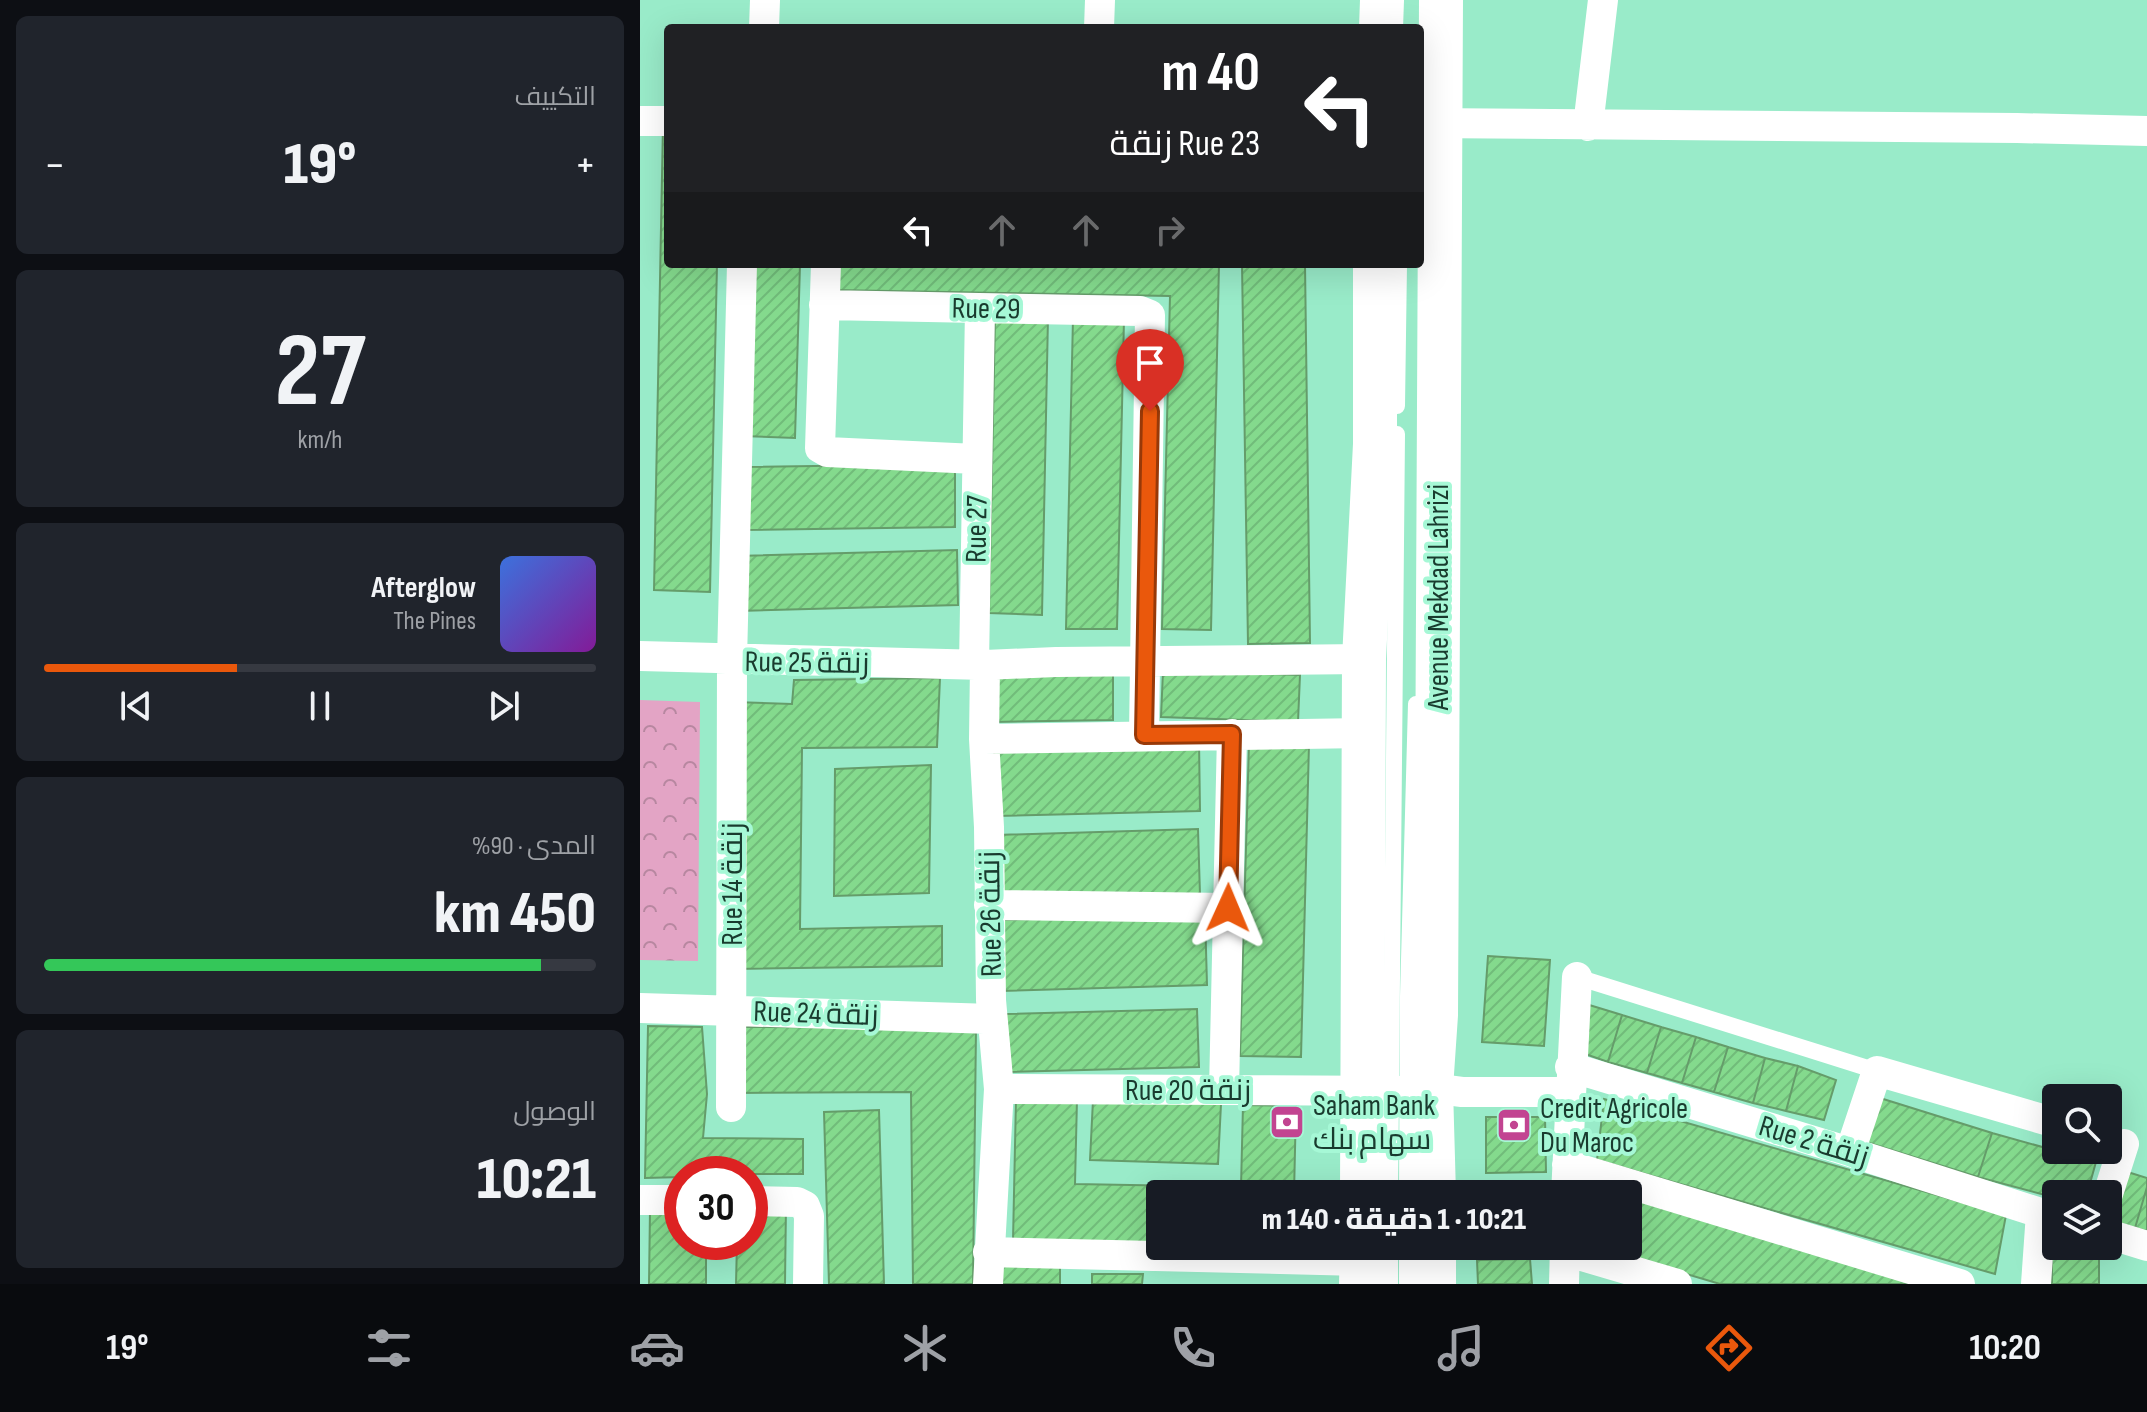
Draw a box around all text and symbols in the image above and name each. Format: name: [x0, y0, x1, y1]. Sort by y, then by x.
text: 40 m: [1161, 40, 1260, 107]
icon: left: [1288, 56, 1392, 160]
text: التكييف: [514, 82, 596, 113]
text: Rue 23 زنقة: [1110, 123, 1260, 166]
text: 19°: [283, 129, 357, 201]
text: −: [44, 139, 66, 192]
text: +: [574, 139, 596, 192]
icon: left: [896, 208, 940, 252]
icon: ahead: [980, 208, 1024, 252]
icon: ahead: [1064, 208, 1108, 252]
icon: right: [1148, 208, 1192, 252]
street label: Rue 29: [951, 290, 1021, 328]
text: 27: [275, 310, 365, 435]
pin: [1116, 329, 1184, 411]
icon: arrive: [1128, 341, 1172, 385]
text: km/h: [298, 425, 342, 456]
street label: Avenue Mekdad Lahrizi: [1421, 484, 1457, 711]
street label: Rue 27: [958, 495, 996, 563]
text: Afterglow: [371, 570, 476, 606]
text: The Pines: [393, 606, 476, 637]
street label: Rue 25 زنقة: [744, 644, 870, 682]
icon: previous: [114, 684, 158, 728]
icon: pause: [298, 684, 342, 728]
icon: next: [482, 684, 526, 728]
street label: Rue 14 زنقة: [715, 822, 751, 946]
text: المدى · 90%: [472, 831, 596, 862]
street label: Rue 26 زنقة: [972, 851, 1010, 977]
position arrow: [1186, 866, 1270, 950]
text: 450 km: [434, 878, 596, 950]
street label: Rue 24 زنقة: [753, 994, 879, 1034]
street label: Rue 20 زنقة: [1125, 1073, 1251, 1109]
map controls: [2042, 1084, 2122, 1260]
button: search: [2042, 1084, 2122, 1164]
place label: Saham Bank سهام بنك: [1313, 1088, 1436, 1159]
place label: Credit Agricole Du Maroc: [1540, 1091, 1688, 1161]
text: الوصول: [513, 1097, 596, 1128]
bank icon: Saham Bank سهام بنك: [1268, 1103, 1306, 1141]
bank icon: Credit Agricole Du Maroc: [1495, 1106, 1533, 1144]
street label: Rue 2 زنقة: [1755, 1108, 1873, 1176]
text: 10:21: [477, 1144, 596, 1216]
speed limit sign: 30: [664, 1156, 768, 1260]
button: layers: [2042, 1180, 2122, 1260]
text: 10:21 · 1 دقيقة · 140 m: [1262, 1202, 1526, 1238]
icon: filters: [361, 1320, 417, 1376]
icon: car: [629, 1320, 685, 1376]
icon: climate: [897, 1320, 953, 1376]
icon: phone: [1165, 1320, 1221, 1376]
icon: music: [1433, 1320, 1489, 1376]
icon: directions: [1701, 1320, 1757, 1376]
text: 19°: [106, 1327, 149, 1370]
text: 10:20: [1969, 1327, 2041, 1370]

